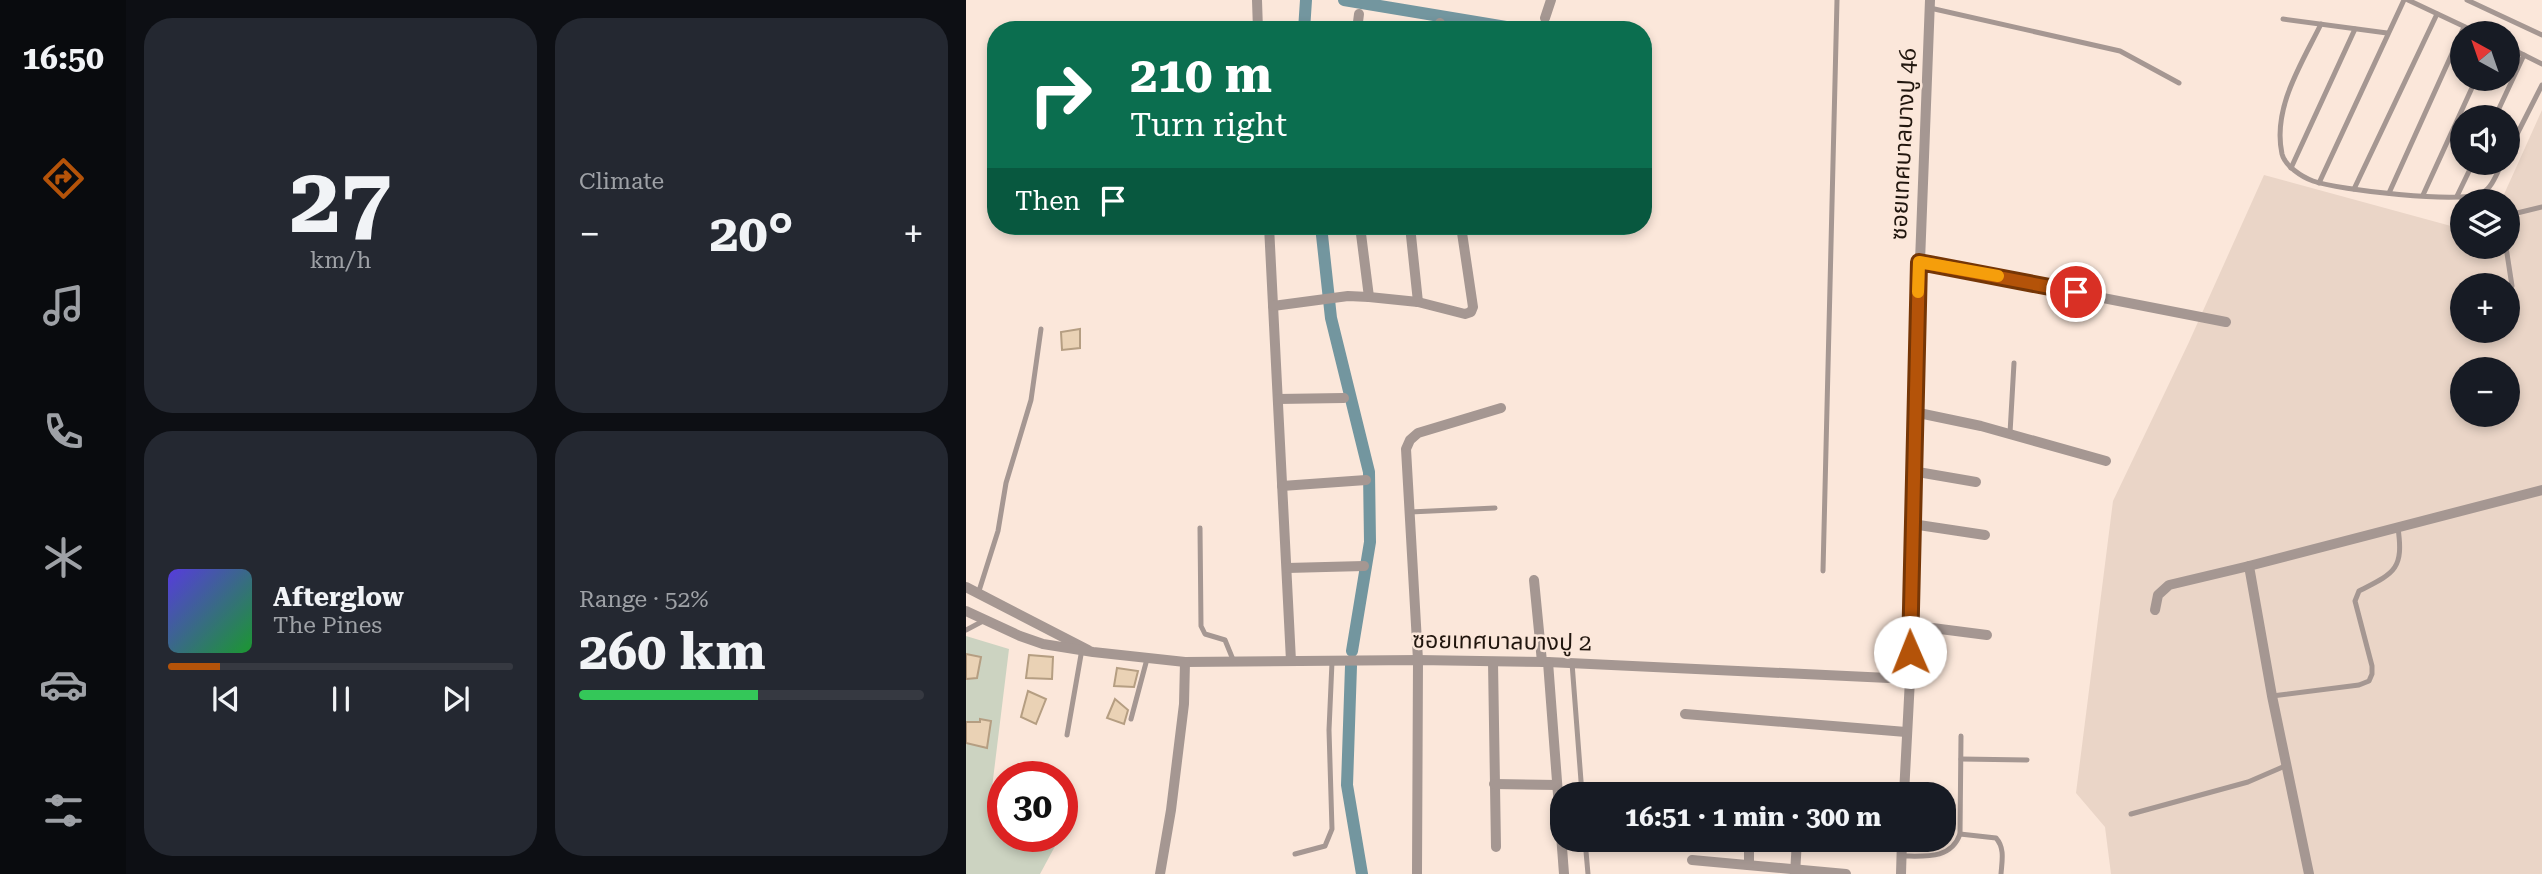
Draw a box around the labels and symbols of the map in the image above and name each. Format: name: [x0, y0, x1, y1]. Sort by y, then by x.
north arrow: [2450, 21, 2520, 91]
street label: ซอยเทศบาลบางปู 46: [1885, 47, 1923, 241]
pin: [2046, 262, 2106, 322]
position arrow: [1873, 615, 1947, 689]
street label: ซอยเทศบาลบางปู 2: [1412, 626, 1592, 658]
speed limit sign: 30: [987, 761, 1078, 852]

